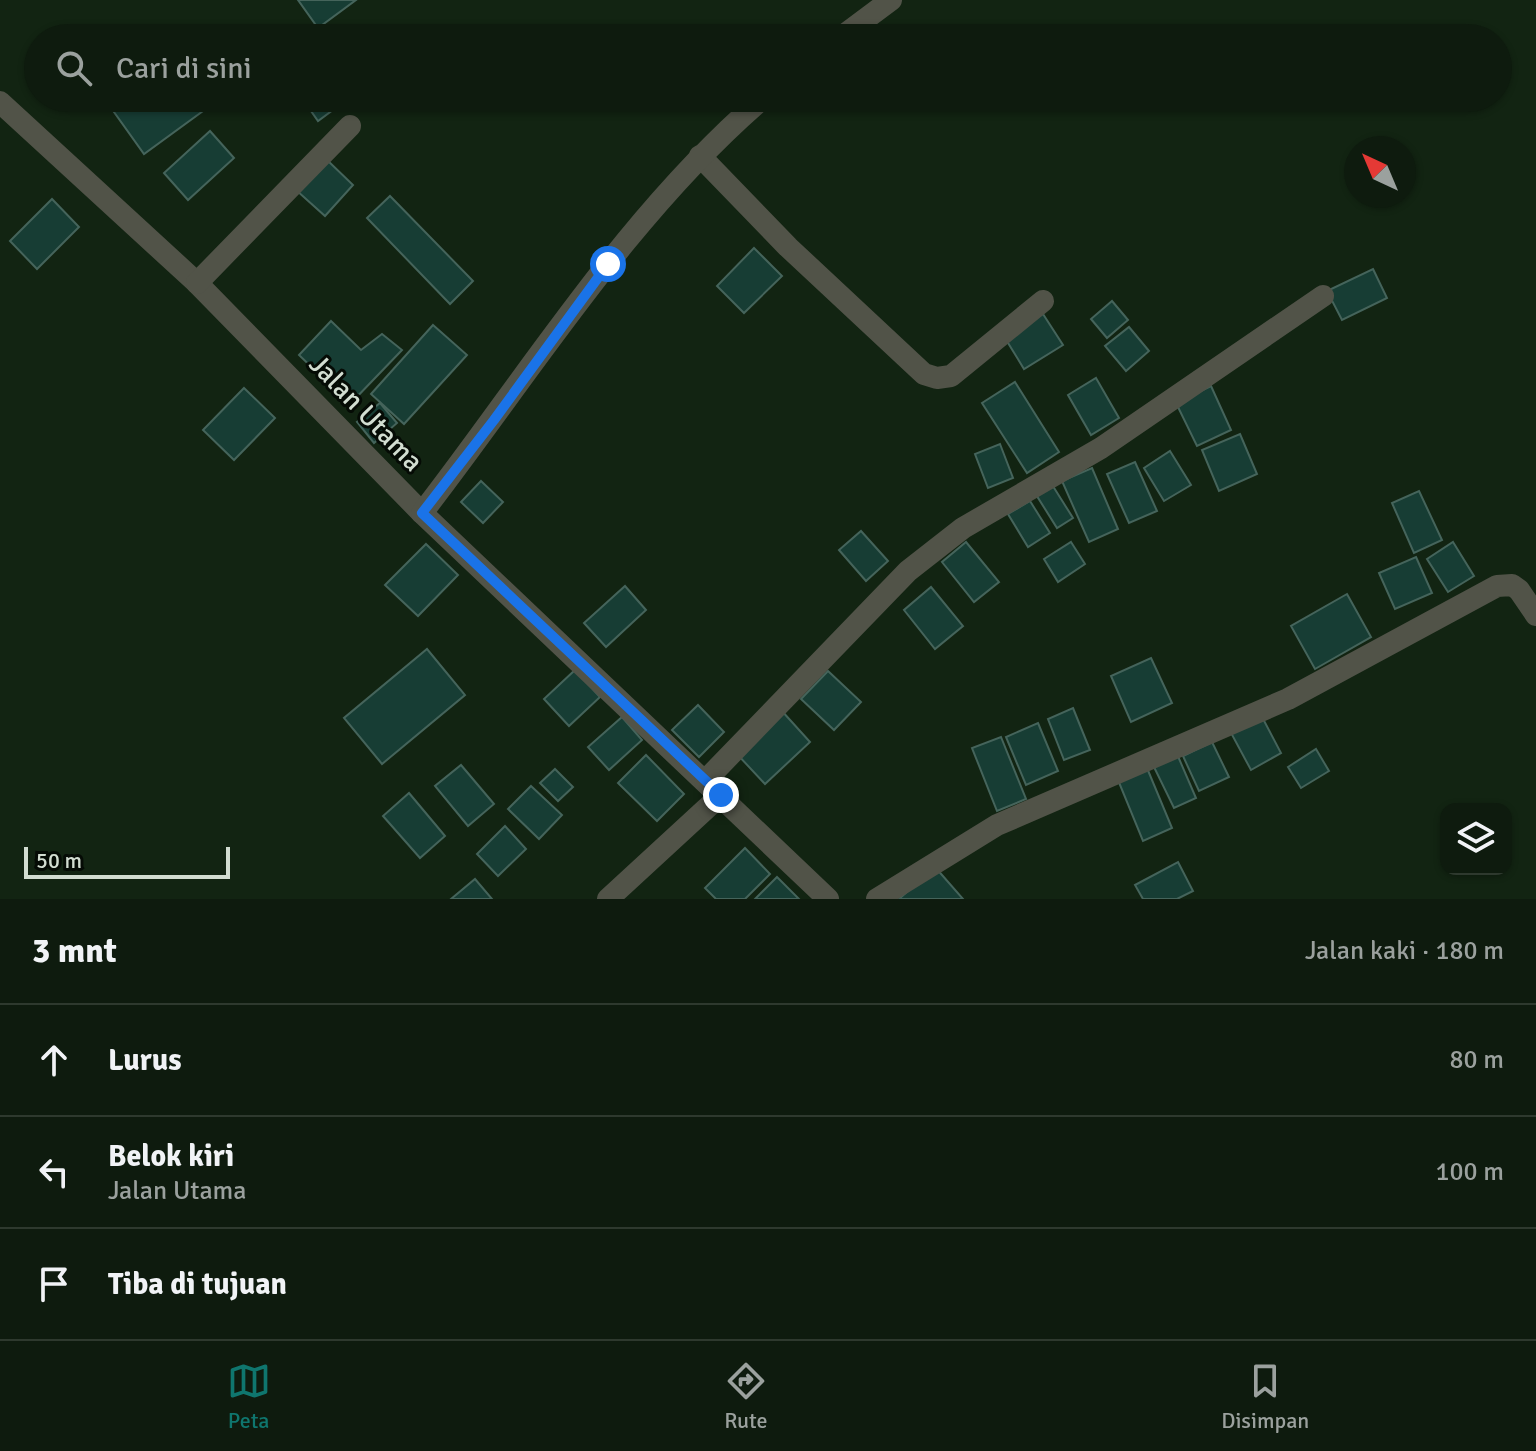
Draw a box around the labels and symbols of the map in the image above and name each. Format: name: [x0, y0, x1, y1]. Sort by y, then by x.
north arrow: [1344, 136, 1416, 208]
route start: [590, 246, 626, 282]
street label: Jalan Utama: [302, 348, 430, 478]
route end: [703, 777, 739, 813]
scale bar: [24, 843, 230, 879]

